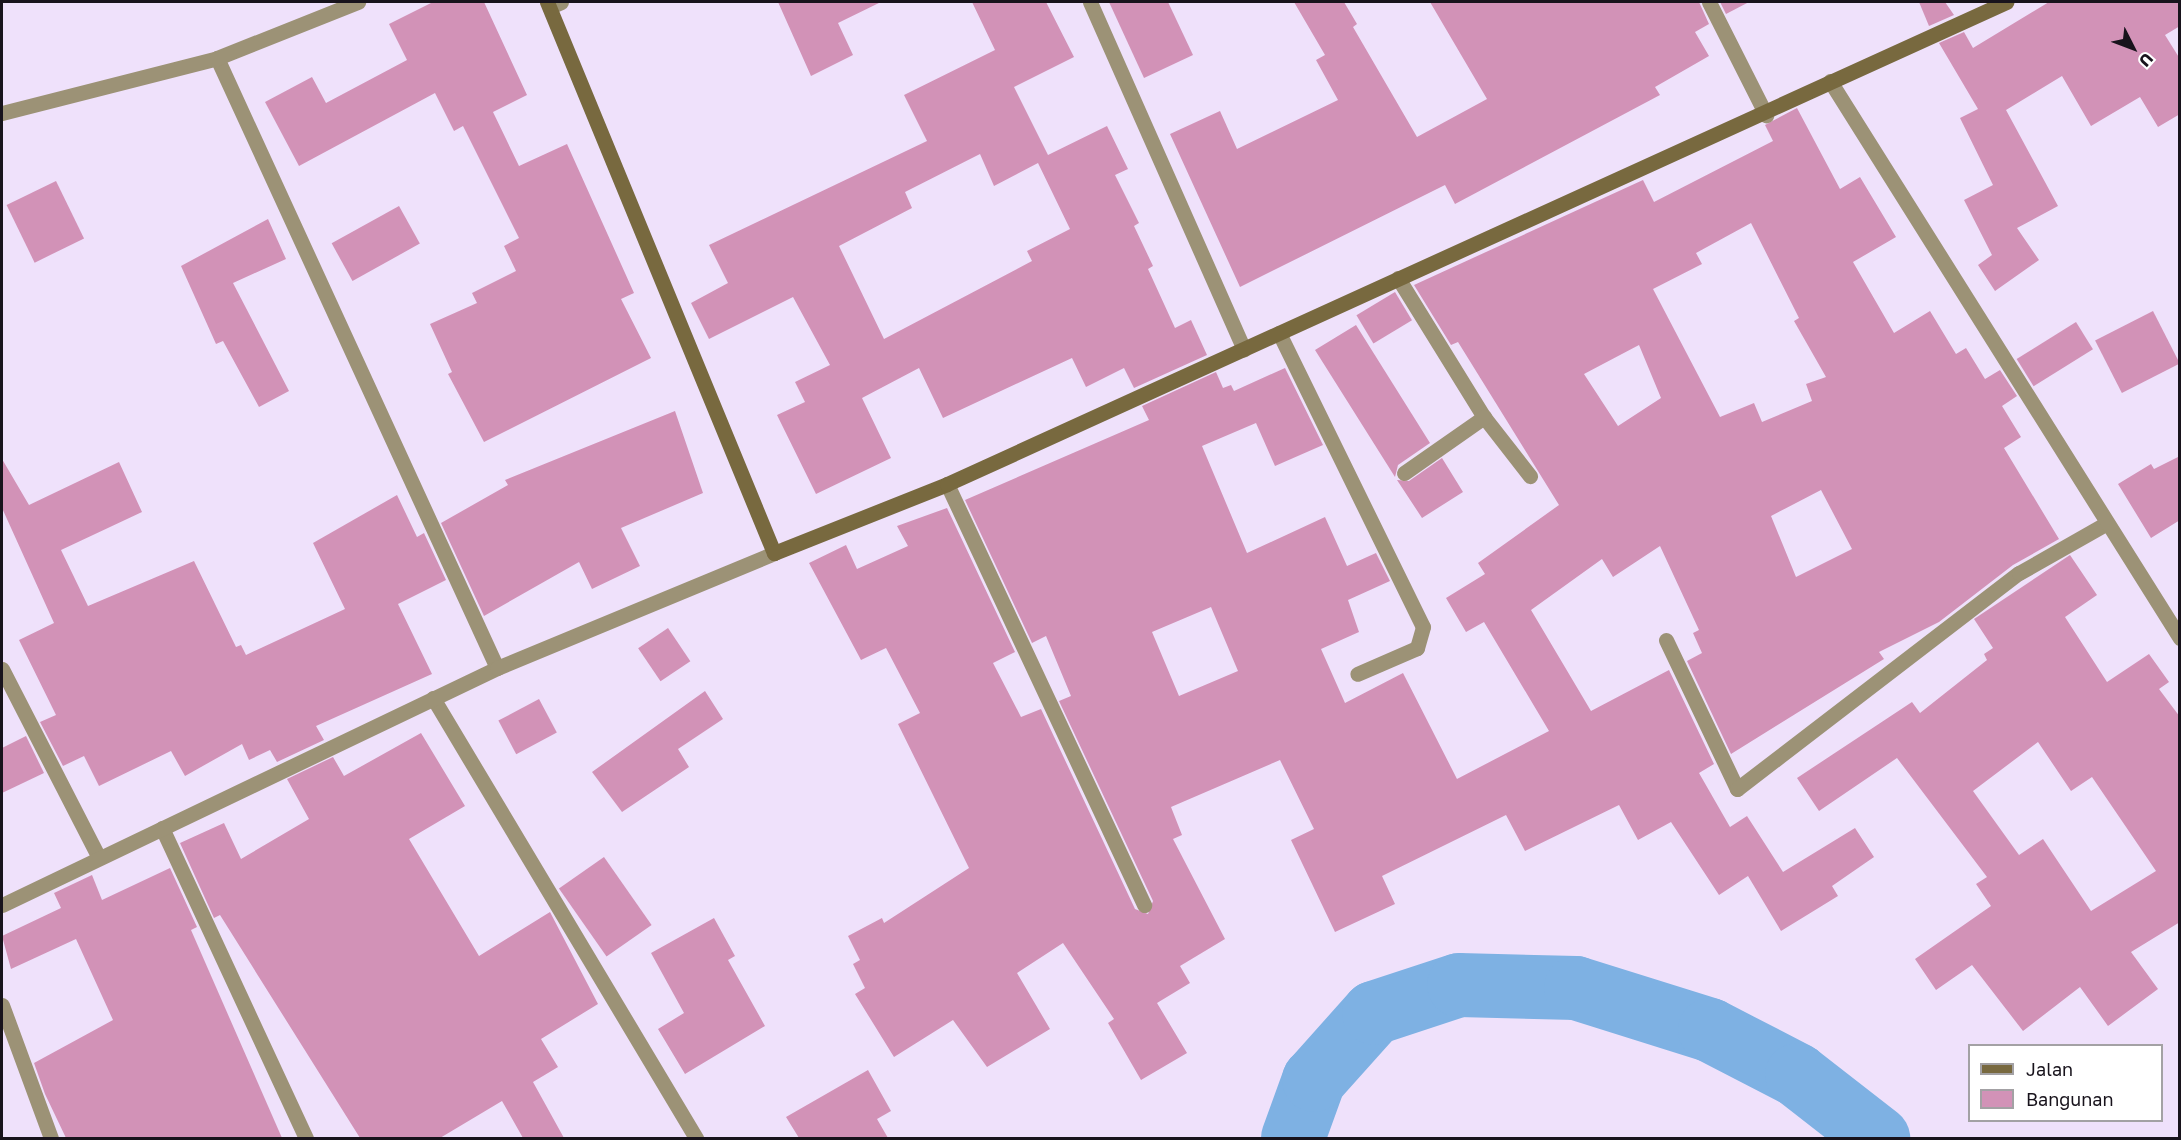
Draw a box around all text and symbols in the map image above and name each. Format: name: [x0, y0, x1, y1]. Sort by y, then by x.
north arrow: [2103, 18, 2163, 78]
text: U: [2135, 49, 2158, 71]
legend: [1968, 1044, 2163, 1122]
text: Jalan: [2026, 1058, 2073, 1080]
text: Bangunan: [2026, 1088, 2114, 1110]

